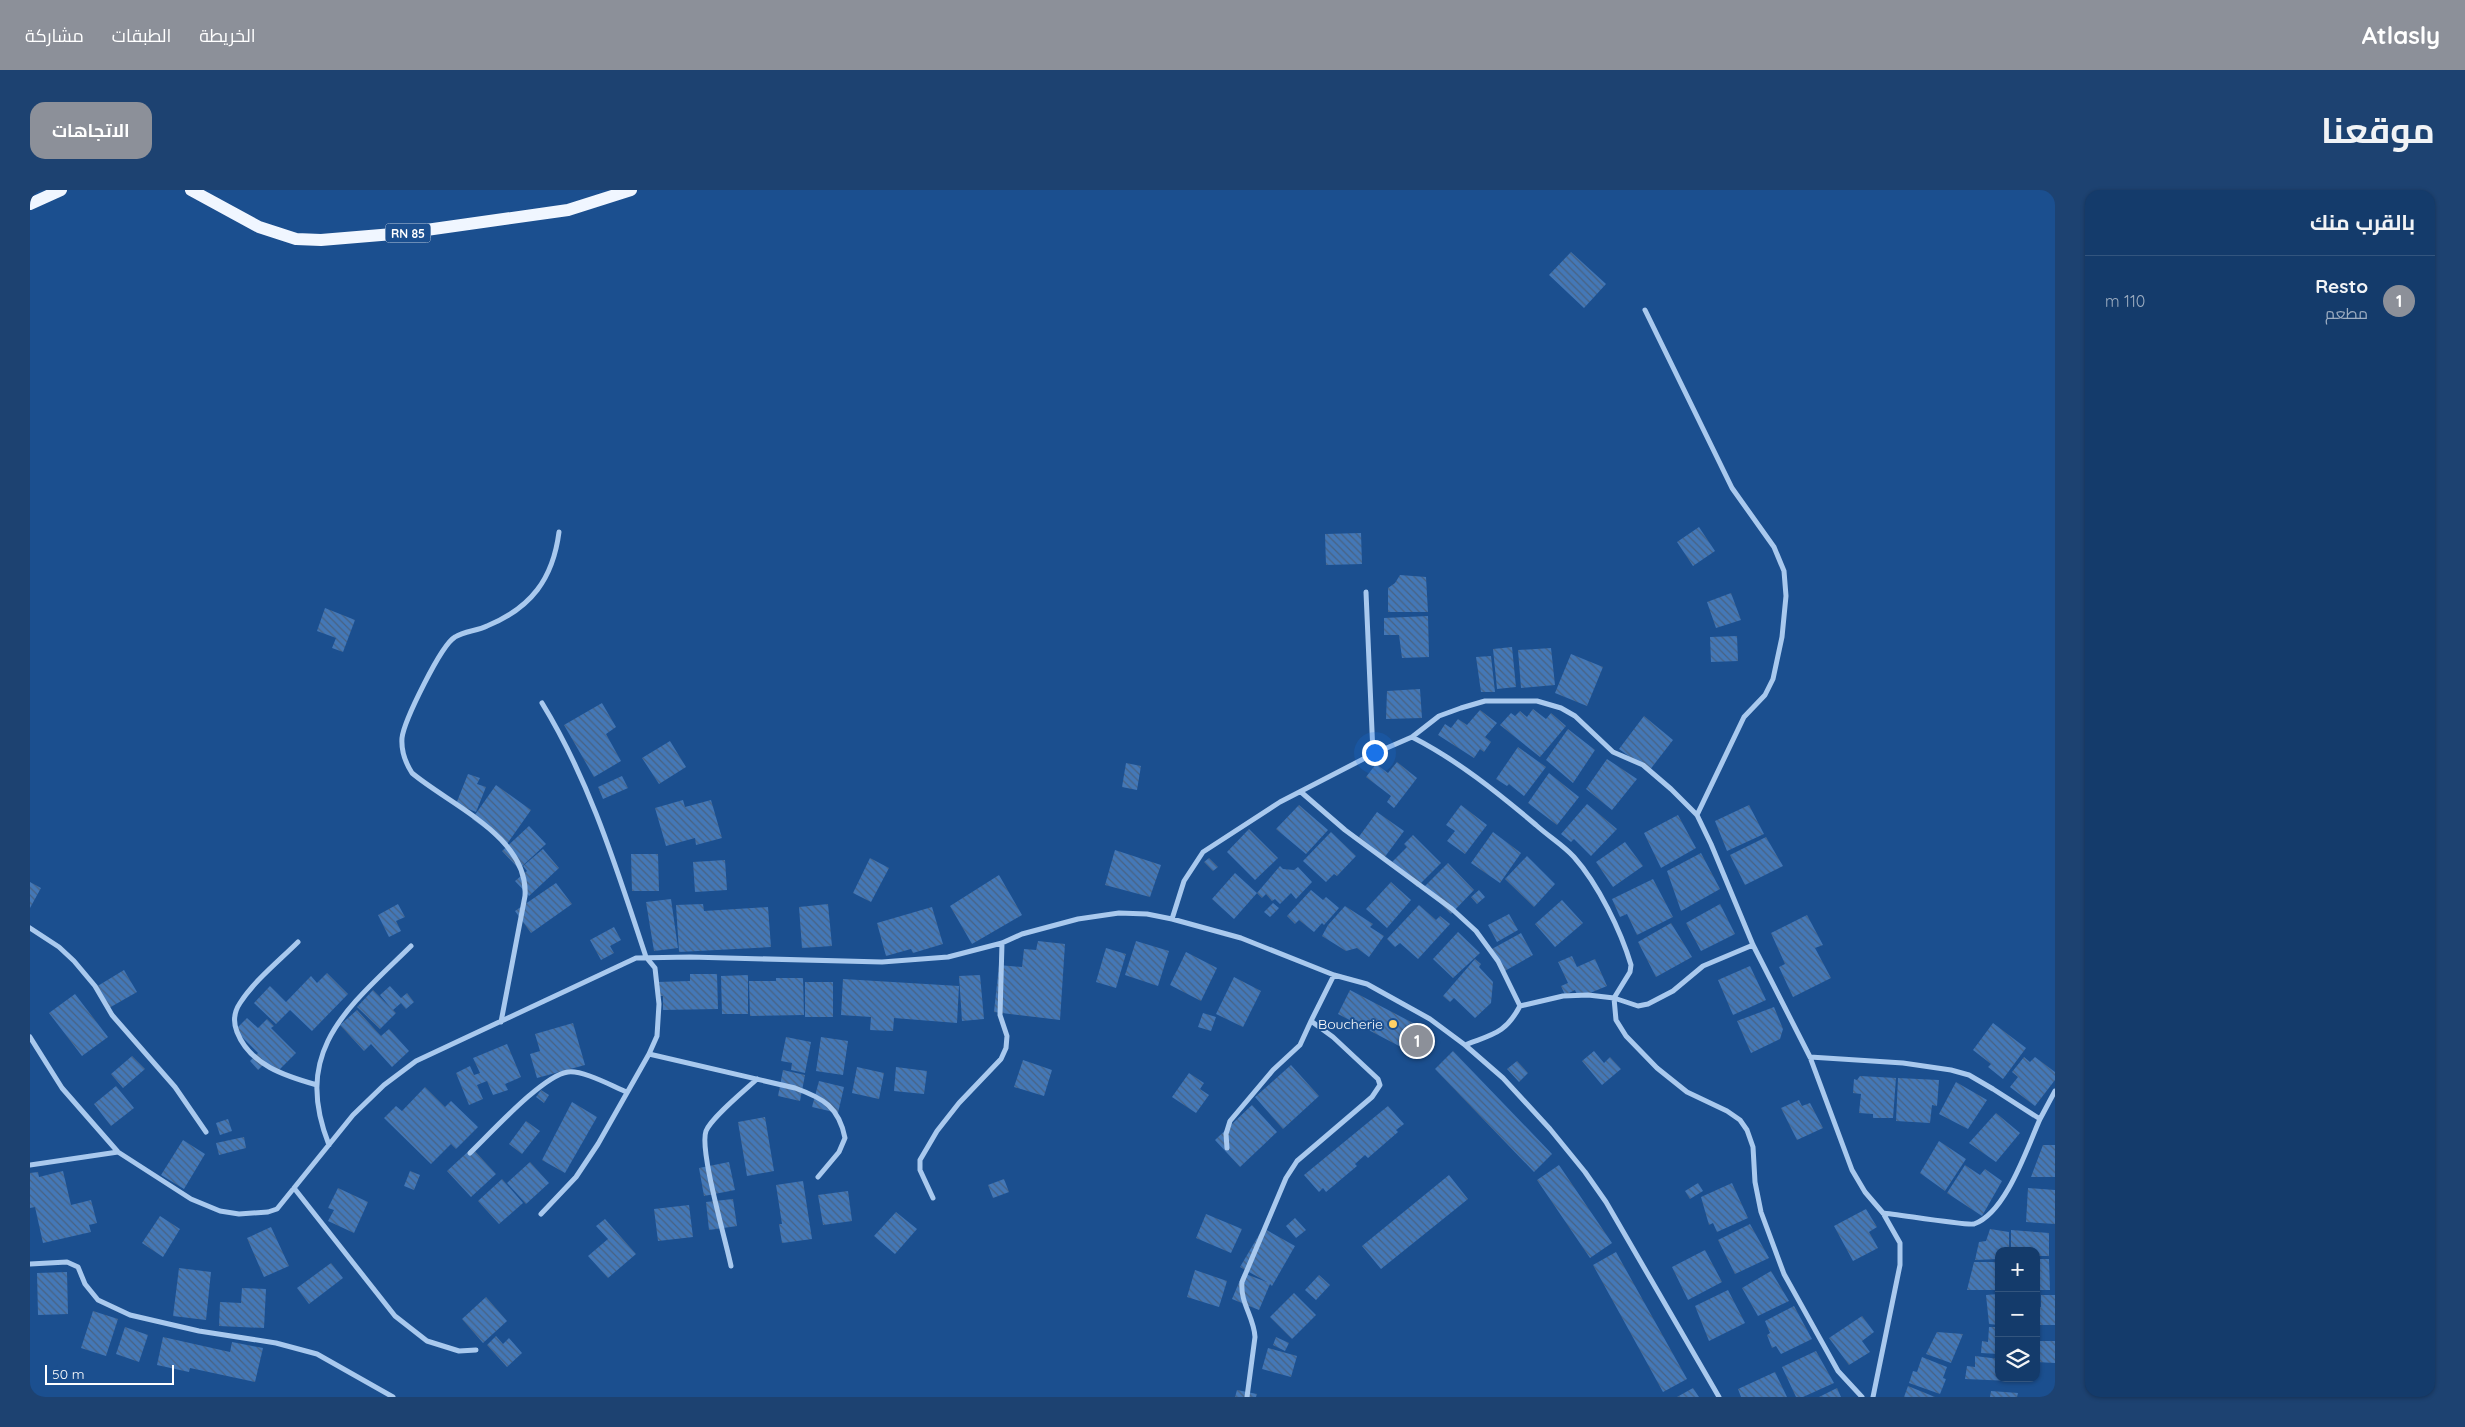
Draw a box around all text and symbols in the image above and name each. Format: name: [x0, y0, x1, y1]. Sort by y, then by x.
text: Atlasly: [2362, 20, 2440, 50]
text: مشاركة: [25, 24, 84, 47]
text: الطبقات: [112, 24, 171, 47]
text: الخريطة: [199, 24, 256, 47]
button: الاتجاهات: [30, 102, 152, 159]
text: موقعنا: [2321, 108, 2435, 152]
text: بالقرب منك: [2310, 209, 2415, 235]
road number: RN 85: [386, 224, 430, 242]
text: Resto: [2315, 274, 2368, 298]
text: 110 m: [2105, 291, 2145, 311]
text: 1: [2396, 291, 2402, 311]
text: مطعم: [2325, 303, 2368, 323]
your location: [1362, 740, 1388, 766]
place label: Boucherie: [1318, 1015, 1383, 1033]
marker: Boucherie: [1387, 1018, 1399, 1030]
pin: 1: [1401, 1022, 1433, 1060]
map controls: [1995, 1247, 2040, 1382]
button: +: [1995, 1247, 2040, 1292]
button: −: [1995, 1292, 2040, 1337]
button: layers: [1995, 1337, 2040, 1382]
scale bar: [45, 1362, 174, 1385]
text: 50 m: [52, 1365, 85, 1383]

